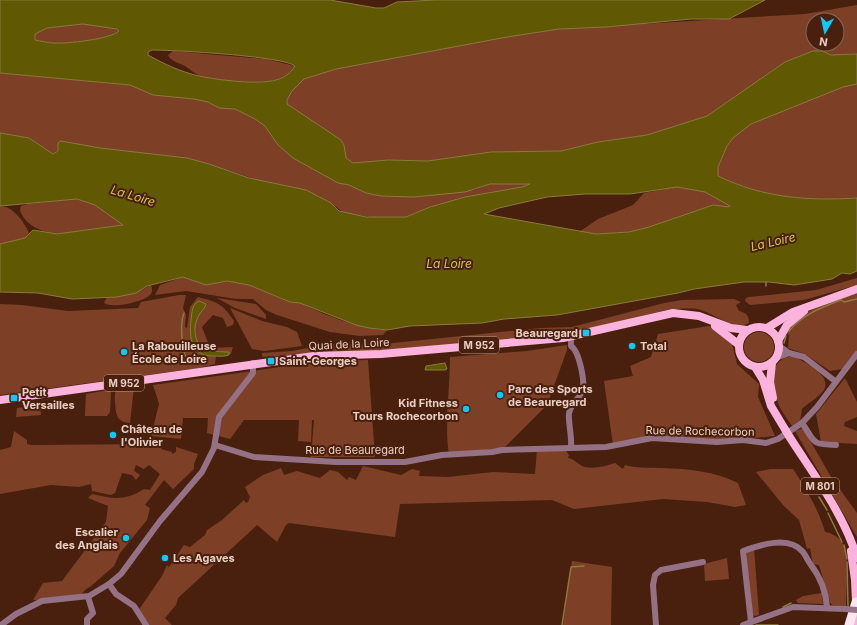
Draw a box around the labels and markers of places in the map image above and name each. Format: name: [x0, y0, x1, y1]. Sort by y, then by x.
place label: Beauregard: [516, 326, 578, 340]
marker: Beauregard: [581, 328, 591, 338]
place label: La Rabouilleuse École de Loire: [132, 339, 217, 366]
place label: Total: [640, 339, 667, 353]
marker: Total: [627, 341, 637, 351]
marker: La Rabouilleuse École de Loire: [119, 347, 129, 357]
place label: Saint-Georges: [279, 354, 357, 368]
marker: Saint-Georges: [266, 356, 276, 366]
place label: Parc des Sports de Beauregard: [508, 382, 593, 409]
place label: Petit Versailles: [22, 385, 75, 412]
marker: Parc des Sports de Beauregard: [495, 390, 505, 400]
marker: Petit Versailles: [9, 393, 19, 403]
place label: Kid Fitness Tours Rochecorbon: [353, 396, 458, 423]
marker: Kid Fitness Tours Rochecorbon: [461, 404, 471, 414]
place label: Château de l'Olivier: [121, 422, 183, 449]
marker: Château de l'Olivier: [108, 430, 118, 440]
place label: Escalier des Anglais: [55, 525, 119, 552]
marker: Escalier des Anglais: [121, 533, 131, 543]
place label: Les Agaves: [173, 551, 235, 565]
marker: Les Agaves: [160, 553, 170, 563]

